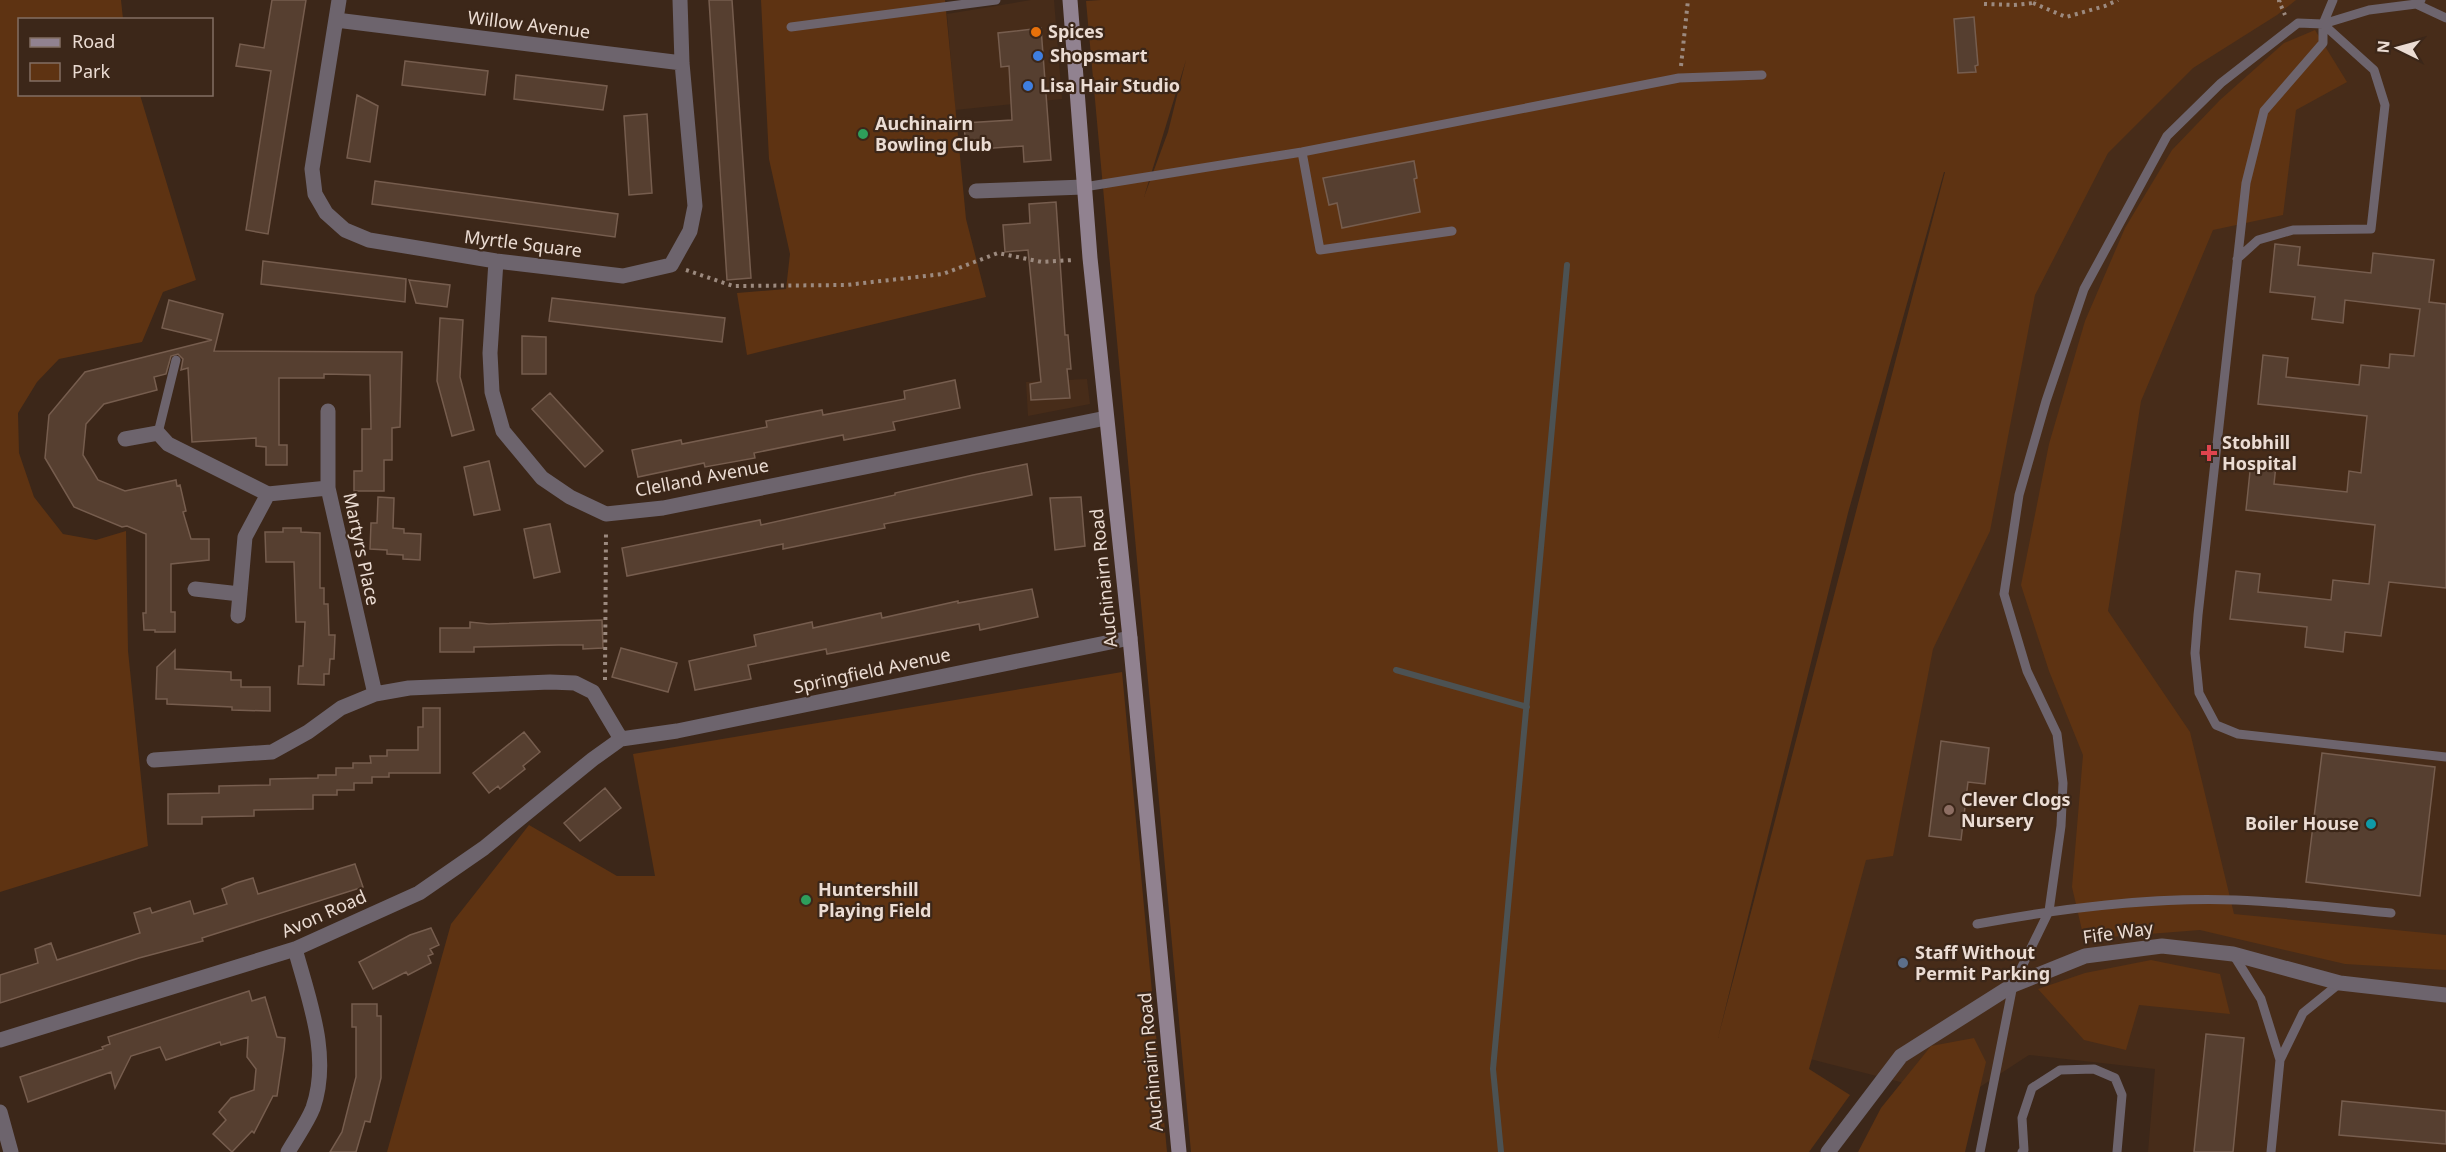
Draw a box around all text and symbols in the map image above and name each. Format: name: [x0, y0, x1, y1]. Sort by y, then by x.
street label: Willow Avenue: [467, 5, 592, 43]
legend: [18, 18, 213, 96]
north arrow: [2368, 18, 2428, 78]
place label: Spices: [1048, 19, 1104, 43]
marker: Spices: [1029, 25, 1043, 39]
text: Road: [72, 29, 115, 53]
text: N: [2372, 39, 2395, 54]
place label: Shopsmart: [1050, 43, 1148, 67]
marker: Shopsmart: [1031, 49, 1045, 63]
text: Park: [72, 59, 110, 83]
place label: Lisa Hair Studio: [1040, 73, 1180, 97]
marker: Lisa Hair Studio: [1021, 79, 1035, 93]
place label: Auchinairn Bowling Club: [875, 111, 992, 156]
marker: Auchinairn Bowling Club: [856, 127, 870, 141]
street label: Myrtle Square: [463, 224, 583, 262]
place label: Stobhill Hospital: [2222, 430, 2297, 475]
marker: Stobhill Hospital: [2200, 444, 2218, 462]
street label: Clelland Avenue: [633, 452, 771, 502]
street label: Martyrs Place: [338, 490, 386, 607]
street label: Auchinairn Road: [1084, 508, 1122, 649]
street label: Springfield Avenue: [791, 642, 952, 698]
place label: Clever Clogs Nursery: [1961, 787, 2071, 832]
marker: Clever Clogs Nursery: [1942, 803, 1956, 817]
place label: Boiler House: [2245, 811, 2359, 835]
marker: Boiler House: [2364, 817, 2378, 831]
place label: Huntershill Playing Field: [818, 877, 932, 922]
street label: Avon Road: [277, 884, 370, 942]
marker: Huntershill Playing Field: [799, 893, 813, 907]
street label: Fife Way: [2081, 915, 2155, 949]
place label: Staff Without Permit Parking: [1915, 940, 2050, 985]
marker: Staff Without Permit Parking: [1896, 956, 1910, 970]
street label: Auchinairn Road: [1132, 992, 1168, 1133]

